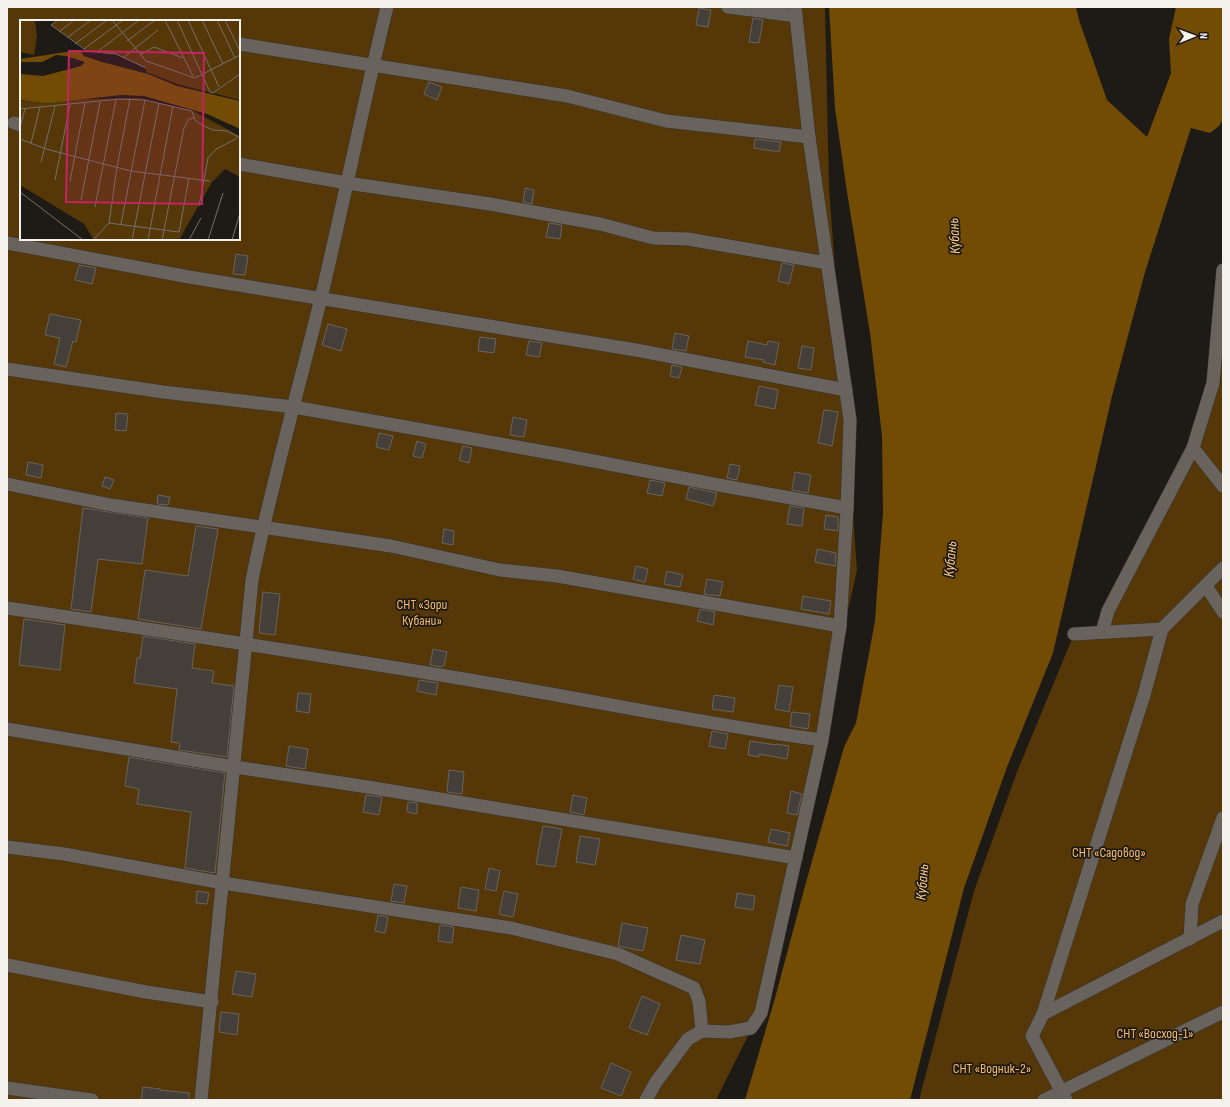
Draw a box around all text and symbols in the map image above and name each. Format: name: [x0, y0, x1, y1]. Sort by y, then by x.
north arrow: [1174, 16, 1214, 56]
inset map: [20, 20, 240, 240]
text: N: [1197, 33, 1210, 39]
water label: Кубань: [944, 217, 965, 255]
water label: Кубань: [939, 540, 962, 578]
park label: СНТ «Зори Кубани»: [397, 596, 448, 629]
park label: СНТ «Садовод»: [1072, 844, 1146, 861]
water label: Кубань: [911, 863, 934, 901]
park label: СНТ «Восход-1»: [1116, 1025, 1194, 1042]
park label: СНТ «Водник-2»: [953, 1060, 1031, 1077]

